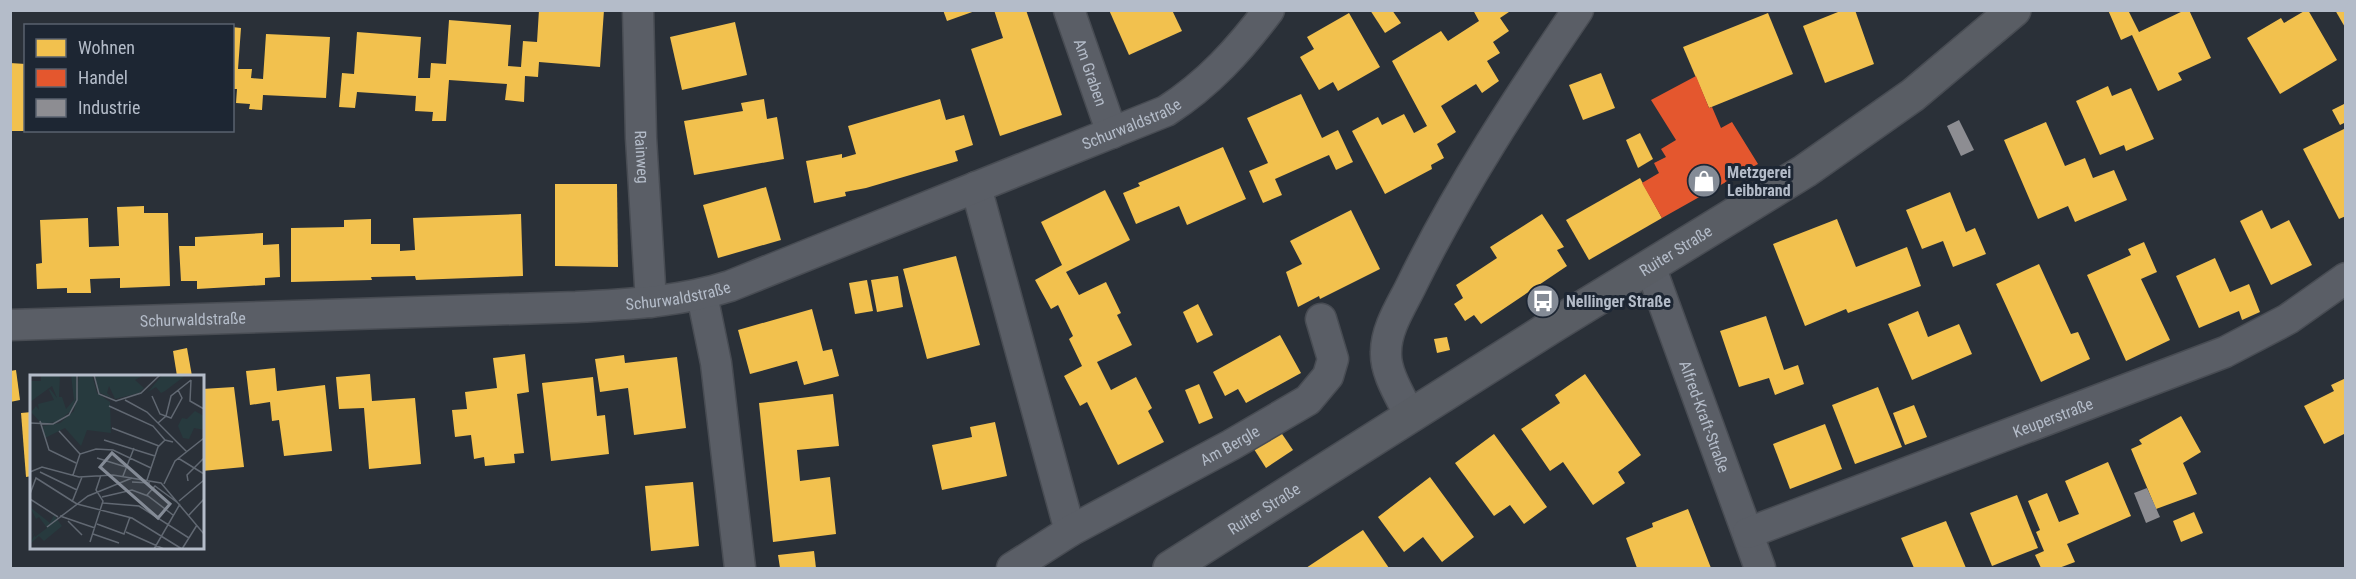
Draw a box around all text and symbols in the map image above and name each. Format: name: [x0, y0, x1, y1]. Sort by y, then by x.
legend: [24, 24, 234, 132]
street label: Am Graben: [1070, 36, 1111, 108]
text: Wohnen: [78, 37, 135, 58]
text: Handel: [78, 67, 128, 88]
street label: Schurwaldstraße: [1079, 94, 1185, 153]
text: Industrie: [78, 97, 140, 118]
street label: Rainweg: [631, 130, 653, 184]
shop icon: Metzgerei Leibbrand: [1686, 163, 1722, 199]
place label: Metzgerei Leibbrand: [1727, 163, 1791, 200]
street label: Ruiter Straße: [1636, 221, 1715, 280]
street label: Schurwaldstraße: [625, 277, 733, 313]
bus stop icon: Nellinger Straße: [1525, 283, 1561, 319]
place label: Nellinger Straße: [1566, 292, 1671, 311]
street label: Schurwaldstraße: [140, 308, 246, 330]
street label: Alfred-Kraft-Straße: [1676, 358, 1734, 475]
inset map: [30, 375, 204, 549]
street label: Keuperstraße: [2010, 394, 2096, 441]
street label: Am Bergle: [1197, 421, 1263, 469]
street label: Ruiter Straße: [1224, 479, 1303, 539]

